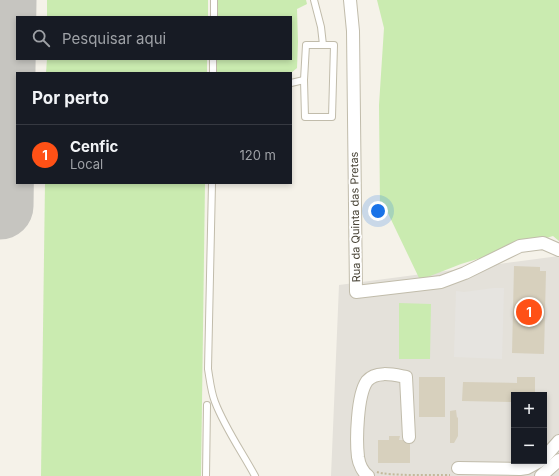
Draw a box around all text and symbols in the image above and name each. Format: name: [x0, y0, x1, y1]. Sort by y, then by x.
search box: [16, 16, 292, 60]
icon: search: [30, 27, 52, 49]
text: Pesquisar aqui: [62, 29, 166, 48]
text: Por perto: [32, 88, 109, 108]
text: Cenfic: [70, 137, 118, 156]
text: 1: [42, 147, 48, 163]
text: 120 m: [240, 147, 276, 163]
street label: Rua da Quinta das Pretas: [347, 151, 363, 282]
text: Local: [70, 156, 103, 172]
your location: [368, 201, 388, 221]
pin: 1: [516, 297, 542, 327]
map controls: [511, 392, 547, 464]
button: +: [511, 392, 547, 428]
button: −: [511, 428, 547, 464]

